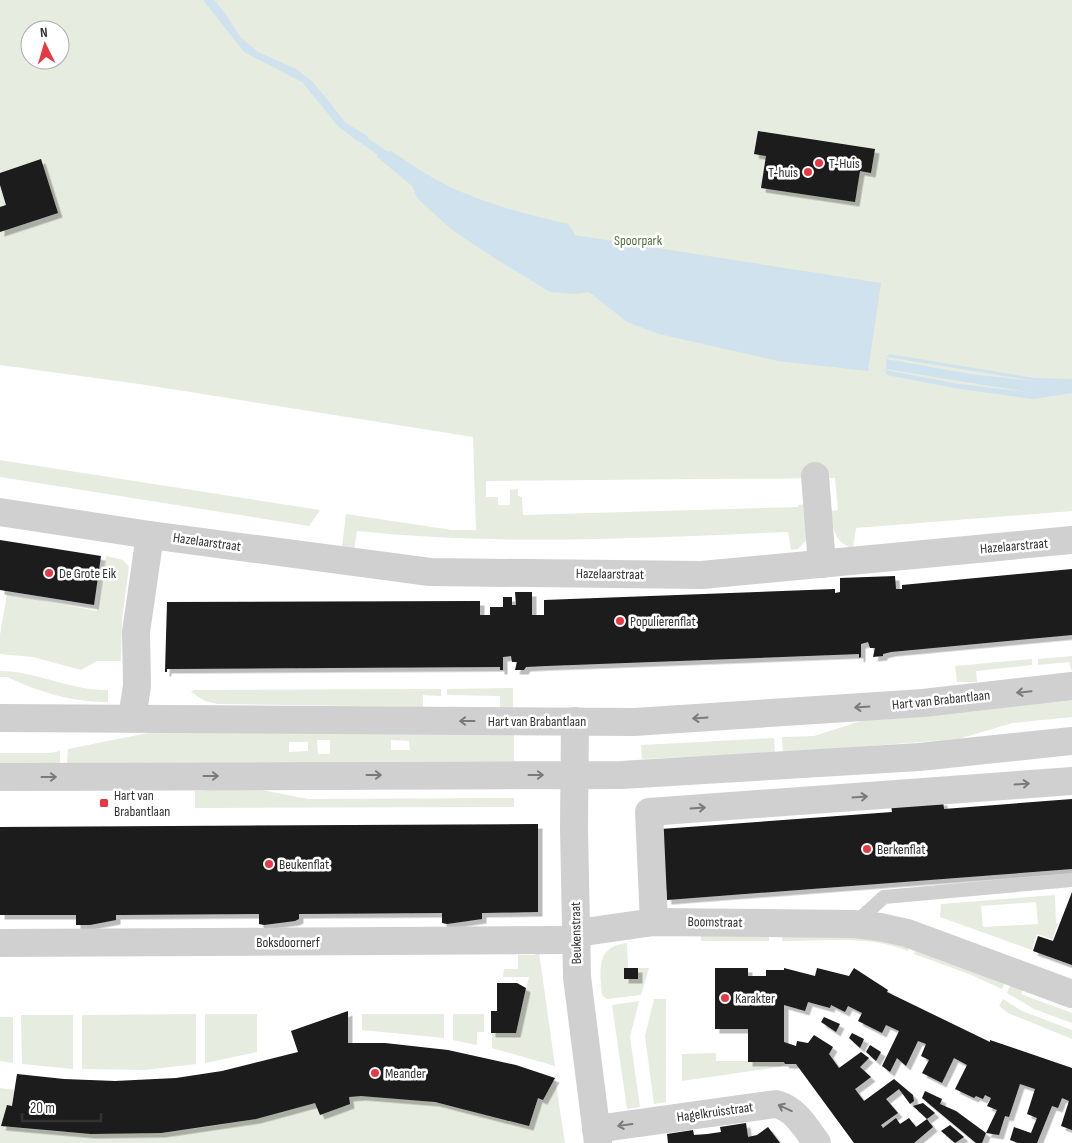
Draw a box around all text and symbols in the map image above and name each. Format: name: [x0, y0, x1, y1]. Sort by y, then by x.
north arrow: [20, 20, 70, 70]
text: N: [39, 24, 48, 41]
place label: T-Huis: [829, 155, 860, 172]
marker: T-Huis: [813, 157, 825, 169]
place label: T-huis: [768, 164, 798, 181]
marker: T-huis: [802, 166, 814, 178]
park label: Spoorpark: [614, 232, 663, 249]
street label: Hazelaarstraat: [172, 529, 242, 555]
street label: Hazelaarstraat: [979, 535, 1049, 557]
place label: De Grote Eik: [59, 565, 117, 582]
street label: Hazelaarstraat: [576, 565, 644, 583]
marker: De Grote Eik: [43, 567, 55, 579]
place label: Populierenflat: [630, 613, 696, 630]
marker: Populierenflat: [614, 615, 626, 627]
street label: Hart van Brabantlaan: [891, 686, 991, 714]
one-way arrow: [1016, 687, 1032, 697]
one-way arrow: [854, 703, 870, 712]
street label: Hart van Brabantlaan: [488, 713, 586, 730]
one-way arrow: [692, 713, 708, 722]
one-way arrow: [460, 716, 476, 725]
one-way arrow: [365, 770, 381, 780]
one-way arrow: [528, 770, 544, 780]
one-way arrow: [202, 771, 219, 781]
one-way arrow: [40, 772, 56, 782]
one-way arrow: [1013, 780, 1029, 789]
place label: Hart van Brabantlaan: [114, 787, 170, 820]
one-way arrow: [851, 792, 867, 801]
marker: Hart van Brabantlaan: [98, 797, 110, 809]
one-way arrow: [689, 804, 705, 813]
place label: Berkenflat: [877, 841, 925, 858]
marker: Berkenflat: [861, 843, 873, 855]
place label: Beukenflat: [279, 856, 329, 873]
marker: Beukenflat: [263, 858, 275, 870]
street label: Beukenstraat: [567, 902, 585, 964]
street label: Boomstraat: [687, 913, 743, 931]
street label: Boksdoornerf: [256, 934, 321, 951]
place label: Karakter: [735, 990, 775, 1007]
marker: Karakter: [719, 992, 731, 1004]
place label: Meander: [385, 1065, 426, 1082]
marker: Meander: [369, 1067, 381, 1079]
scale bar: [22, 1090, 101, 1122]
street label: Hagelkruisstraat: [676, 1098, 754, 1126]
text: 20 m: [30, 1099, 55, 1118]
one-way arrow: [778, 1102, 793, 1112]
one-way arrow: [617, 1120, 633, 1130]

